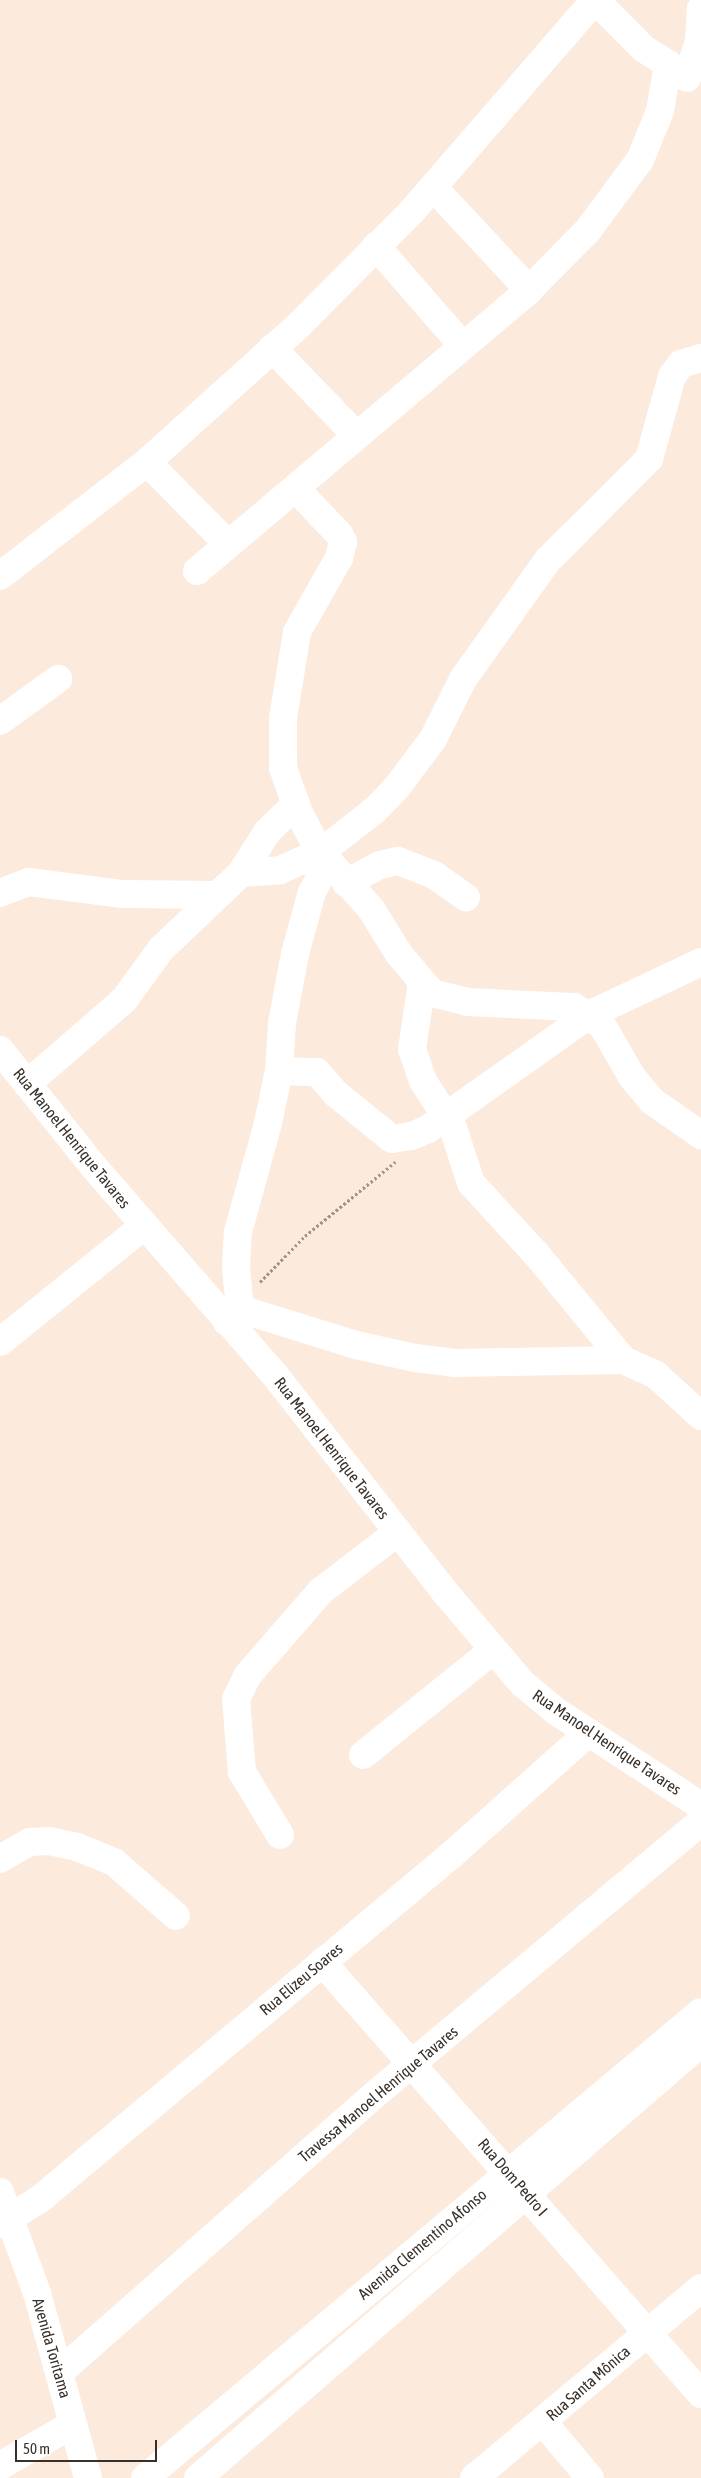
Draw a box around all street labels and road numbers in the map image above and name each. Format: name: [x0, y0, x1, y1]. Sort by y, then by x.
street label: Rua Manoel Henrique Tavares: [10, 1064, 134, 1212]
street label: Rua Manoel Henrique Tavares: [271, 1373, 393, 1523]
street label: Rua Manoel Henrique Tavares: [529, 1685, 685, 1799]
street label: Rua Elizeu Soares: [256, 1939, 346, 2019]
street label: Travessa Manoel Henrique Tavares: [294, 2022, 462, 2166]
street label: Rua Dom Pedro I: [474, 2134, 552, 2220]
street label: Avenida Clementino Afonso: [354, 2185, 490, 2303]
street label: Avenida Toritama: [29, 2296, 75, 2400]
street label: Rua Santa Mônica: [542, 2341, 634, 2425]

